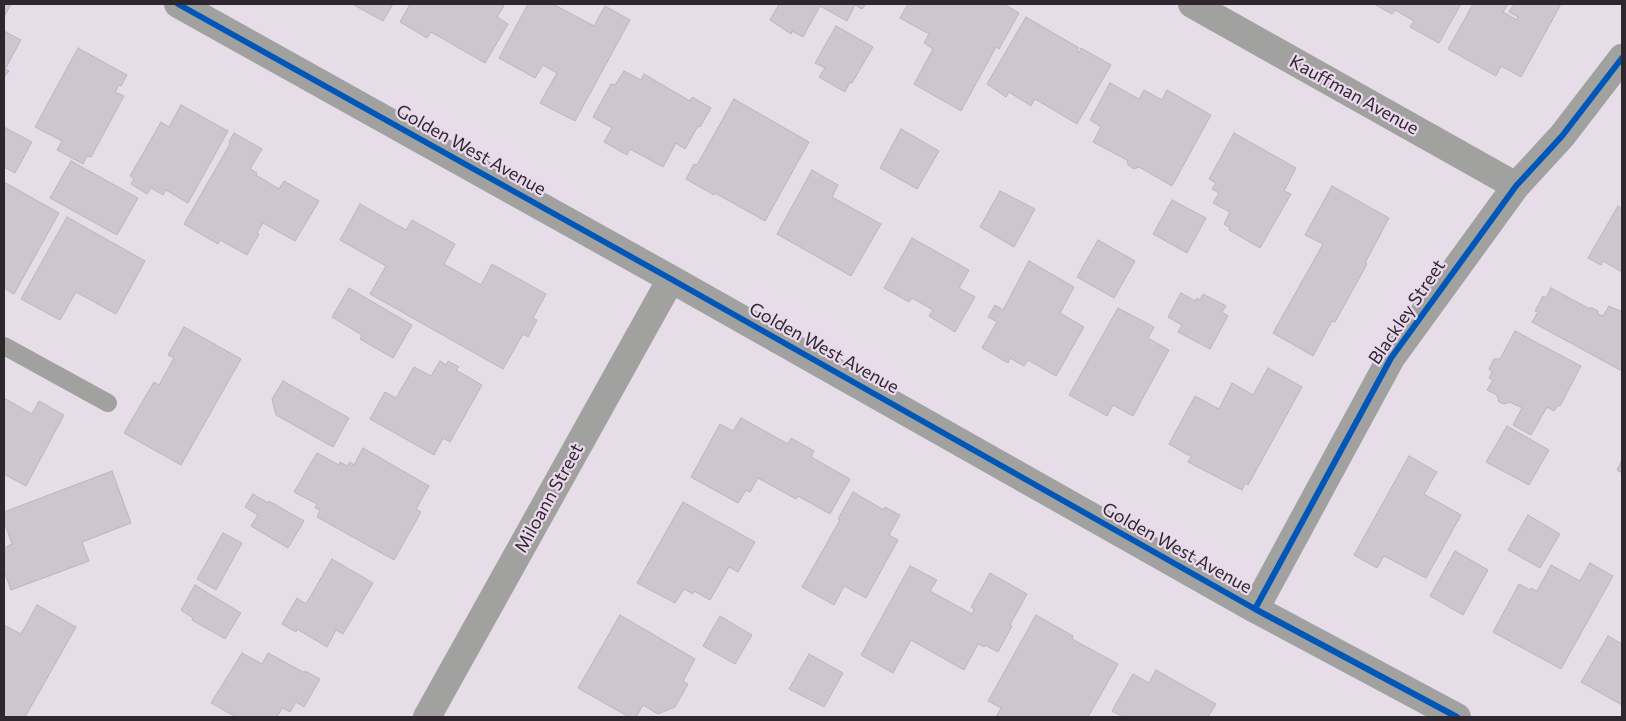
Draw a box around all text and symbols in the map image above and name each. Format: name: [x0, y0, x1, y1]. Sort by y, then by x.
street label: Kauffman Avenue: [1286, 51, 1422, 139]
street label: Golden West Avenue: [392, 100, 550, 200]
street label: Blackley Street: [1364, 255, 1450, 369]
street label: Golden West Avenue: [745, 298, 903, 398]
street label: Miloann Street: [510, 440, 588, 556]
street label: Golden West Avenue: [1098, 498, 1256, 598]

